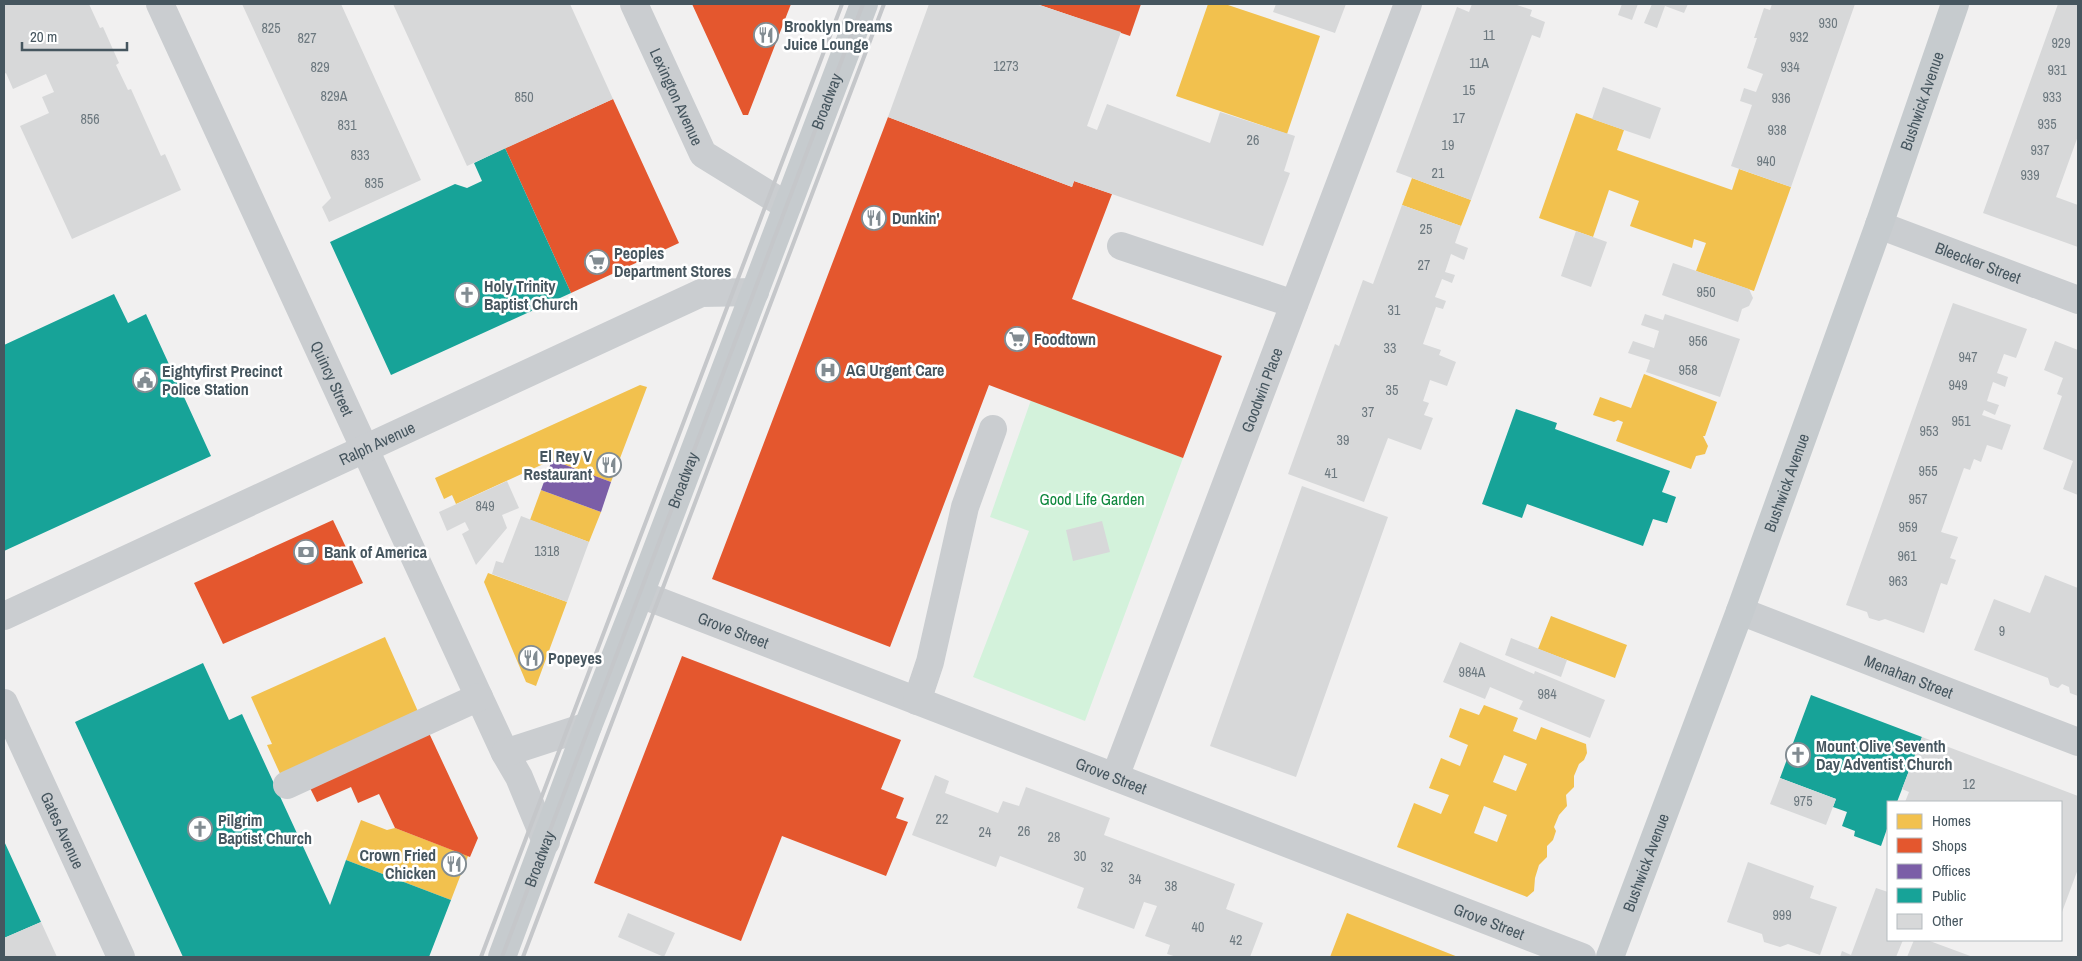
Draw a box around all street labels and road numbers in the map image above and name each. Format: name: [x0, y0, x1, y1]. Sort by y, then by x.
street label: Lexington Avenue: [645, 44, 709, 149]
street label: Bushwick Avenue: [1894, 49, 1949, 153]
street label: Broadway: [806, 70, 847, 133]
street label: Bleecker Street: [1932, 236, 2024, 289]
street label: Quincy Street: [305, 337, 359, 420]
street label: Goodwin Place: [1236, 344, 1288, 435]
street label: Ralph Avenue: [335, 416, 419, 470]
street label: Bushwick Avenue: [1758, 430, 1814, 535]
street label: Broadway: [662, 448, 703, 511]
street label: Grove Street: [695, 606, 772, 654]
street label: Menahan Street: [1861, 649, 1957, 704]
street label: Grove Street: [1073, 752, 1150, 799]
street label: Gates Avenue: [35, 788, 90, 872]
street label: Bushwick Avenue: [1617, 810, 1674, 915]
street label: Broadway: [519, 827, 560, 890]
street label: Grove Street: [1450, 898, 1528, 945]

